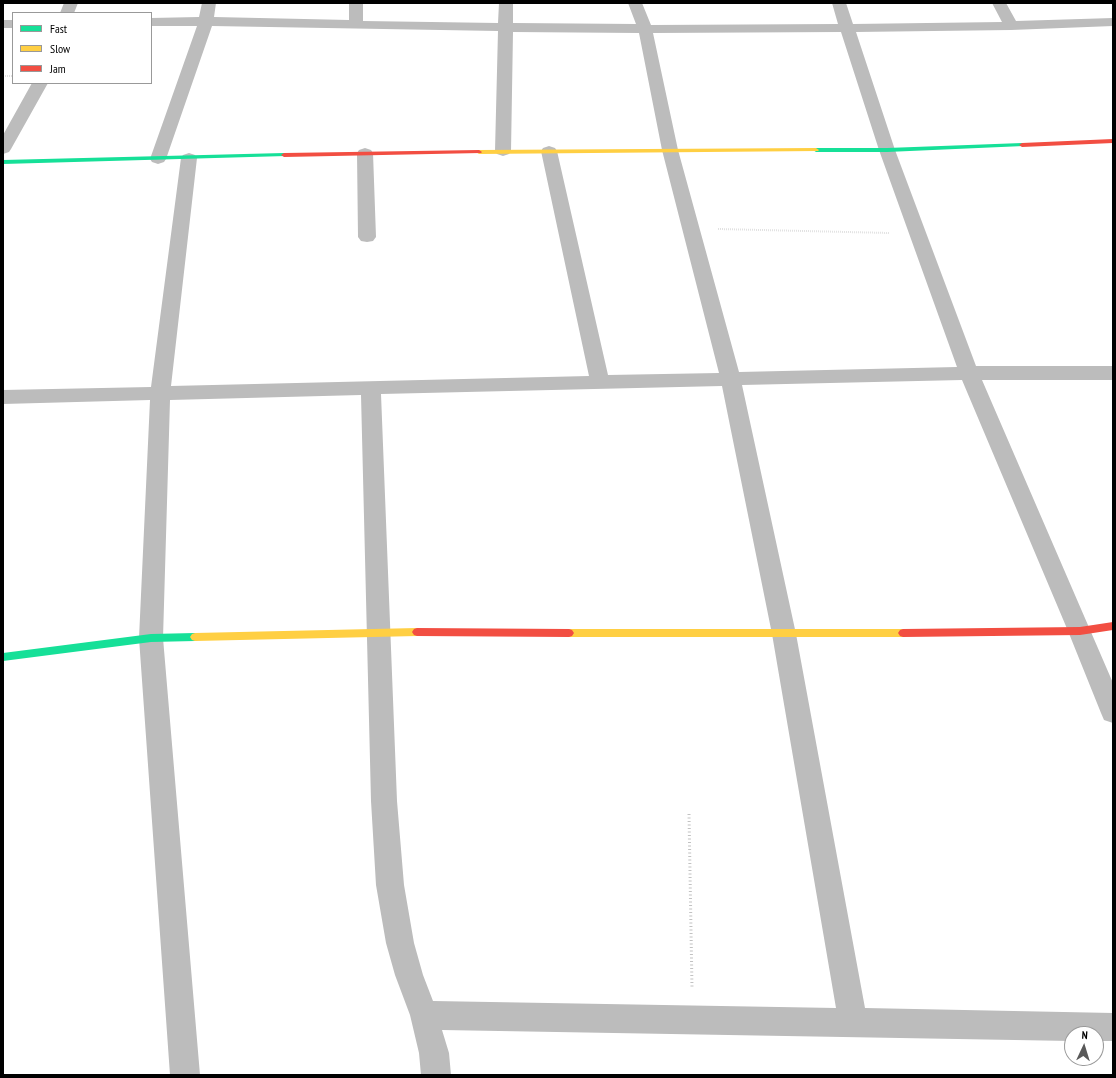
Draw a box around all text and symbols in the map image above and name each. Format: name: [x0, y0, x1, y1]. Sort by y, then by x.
legend: [12, 12, 152, 84]
text: Fast: [50, 21, 67, 36]
text: Slow: [50, 41, 70, 56]
text: Jam: [50, 61, 66, 76]
north arrow: [1064, 1026, 1104, 1066]
text: N: [1081, 1028, 1088, 1042]

